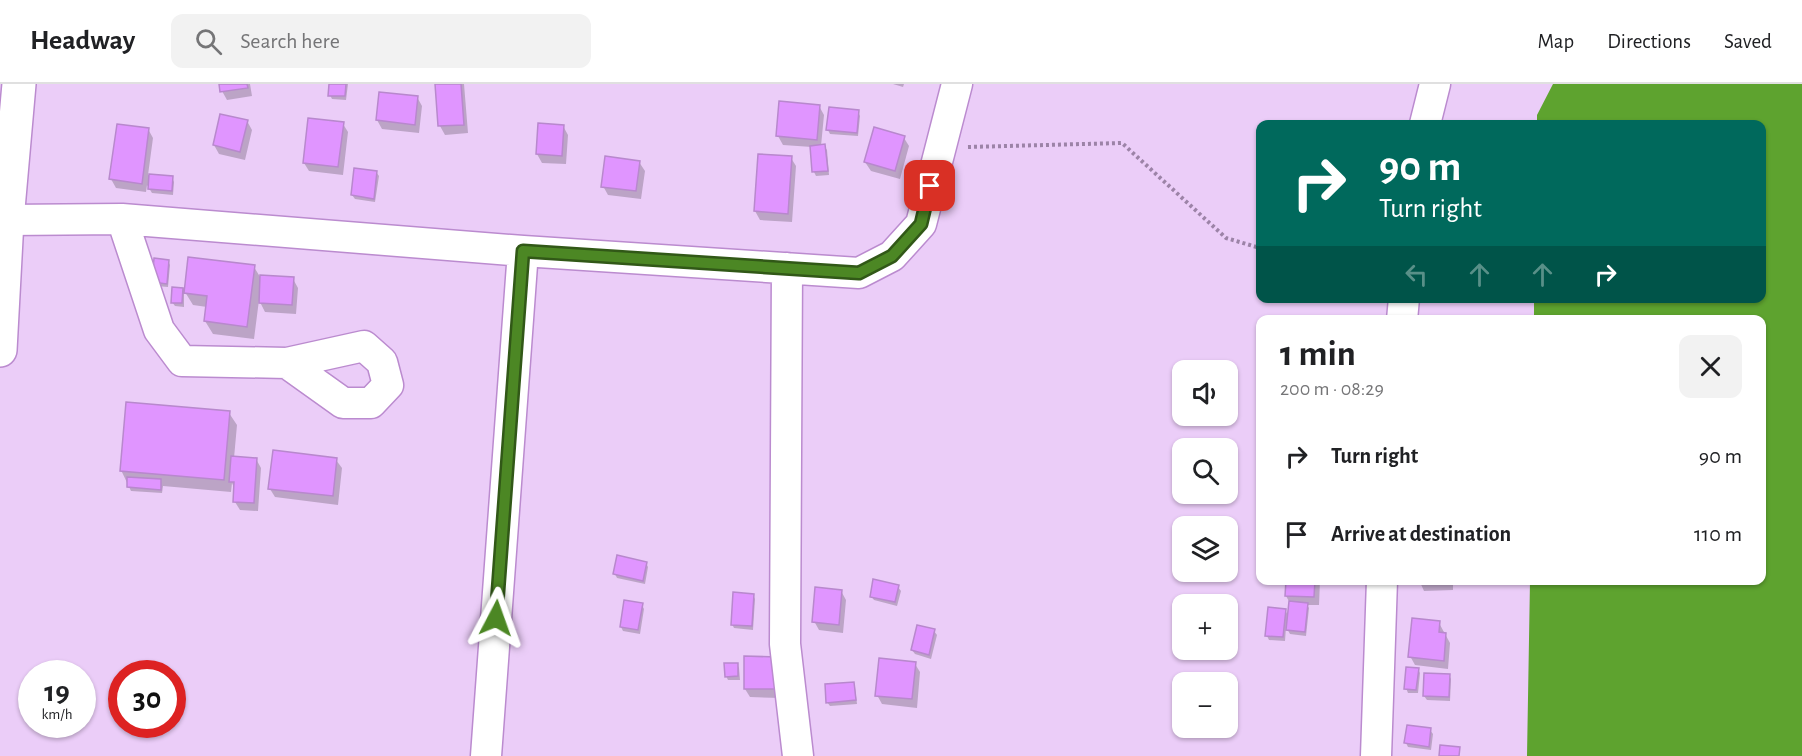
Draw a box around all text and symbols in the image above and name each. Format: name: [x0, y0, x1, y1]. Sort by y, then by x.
search box: [171, 14, 591, 68]
icon: search: [192, 25, 225, 58]
text: Headway: [30, 27, 135, 55]
text: Search here: [240, 30, 340, 52]
text: Map: [1538, 31, 1574, 52]
text: Directions: [1607, 31, 1691, 52]
text: Saved: [1724, 31, 1772, 52]
icon: right: [1280, 144, 1358, 222]
text: 90 m: [1379, 146, 1461, 188]
pin: [904, 160, 955, 211]
icon: arrive: [913, 169, 946, 202]
text: Turn right: [1379, 195, 1482, 222]
icon: left: [1400, 258, 1433, 291]
icon: ahead: [1463, 258, 1496, 291]
icon: ahead: [1526, 258, 1559, 291]
icon: right: [1589, 258, 1622, 291]
button: close: [1679, 335, 1742, 398]
text: 1 min: [1280, 336, 1356, 372]
map controls: [1172, 360, 1238, 738]
button: sound: [1172, 360, 1238, 426]
text: 200 m · 08:29: [1280, 379, 1384, 399]
button: search: [1172, 438, 1238, 504]
icon: right: [1280, 440, 1313, 473]
text: Turn right: [1331, 445, 1418, 467]
text: 90 m: [1699, 445, 1742, 467]
button: layers: [1172, 516, 1238, 582]
icon: arrive: [1280, 518, 1313, 551]
text: Arrive at destination: [1331, 523, 1511, 545]
text: 110 m: [1694, 523, 1742, 545]
position arrow: [464, 586, 528, 650]
button: +: [1172, 594, 1238, 660]
speed limit sign: 30: [108, 660, 186, 738]
button: −: [1172, 672, 1238, 738]
text: 19: [44, 677, 70, 707]
text: km/h: [42, 707, 72, 722]

